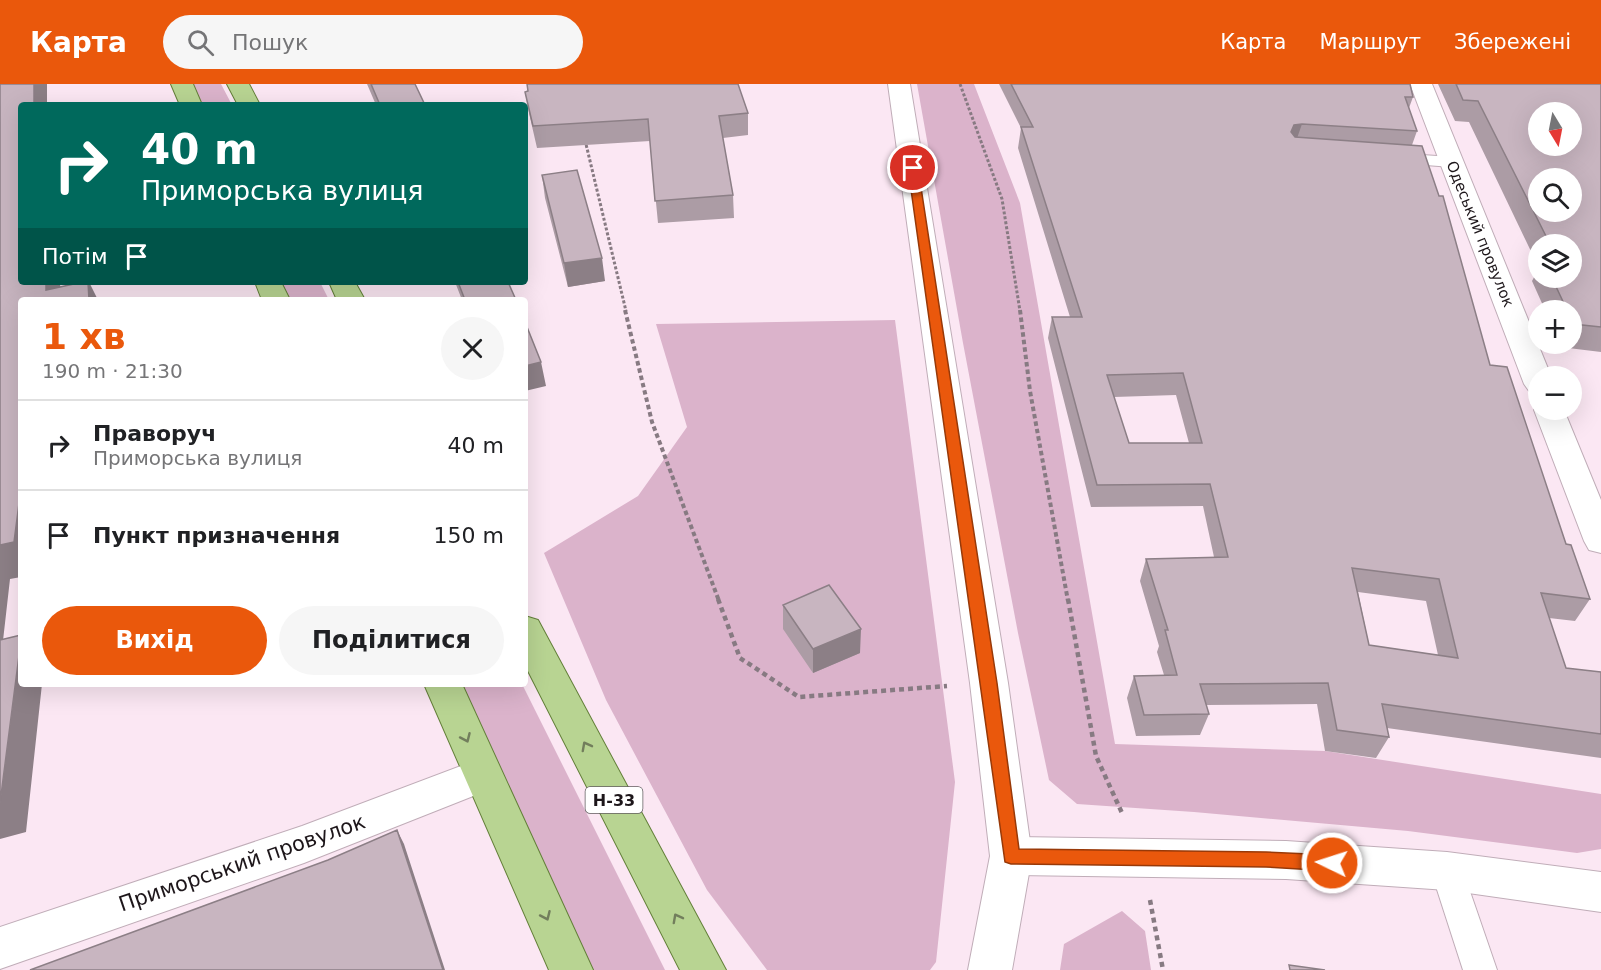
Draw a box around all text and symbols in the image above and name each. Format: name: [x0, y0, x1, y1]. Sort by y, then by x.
search box: [163, 15, 583, 69]
text: Карта: [30, 26, 127, 59]
icon: search: [184, 26, 217, 59]
text: Пошук: [232, 30, 308, 55]
text: Карта: [1220, 30, 1286, 54]
text: Маршрут: [1319, 30, 1421, 54]
text: Збережені: [1454, 30, 1571, 54]
north arrow: [1528, 102, 1582, 156]
map controls: [1528, 102, 1582, 420]
text: 40 m: [141, 125, 258, 174]
icon: right: [42, 126, 120, 204]
pin: [887, 142, 938, 193]
icon: arrive: [896, 151, 929, 184]
street label: Одеський провулок: [1442, 158, 1518, 310]
button: search: [1528, 168, 1582, 222]
text: Приморська вулиця: [141, 175, 424, 206]
button: layers: [1528, 234, 1582, 288]
icon: arrive: [120, 240, 153, 273]
text: Потім: [42, 244, 108, 269]
button: +: [1528, 300, 1582, 354]
text: 1 хв: [42, 316, 126, 357]
button: close: [441, 317, 504, 380]
text: 190 m · 21:30: [42, 359, 183, 383]
button: −: [1528, 366, 1582, 420]
text: Праворуч: [93, 421, 216, 446]
icon: right: [42, 429, 75, 462]
text: 40 m: [448, 433, 504, 458]
text: Приморська вулиця: [93, 446, 302, 470]
icon: arrive: [42, 519, 75, 552]
text: Пункт призначення: [93, 523, 340, 548]
text: 150 m: [434, 523, 504, 548]
button: Вихід: [42, 606, 267, 675]
button: Поділитися: [279, 606, 504, 675]
one-way arrow: [459, 731, 471, 742]
one-way arrow: [582, 741, 593, 752]
road number: Н-33: [586, 787, 642, 813]
street label: Приморський провулок: [116, 809, 368, 917]
position arrow: [1300, 831, 1364, 895]
one-way arrow: [539, 909, 551, 920]
one-way arrow: [673, 914, 684, 925]

